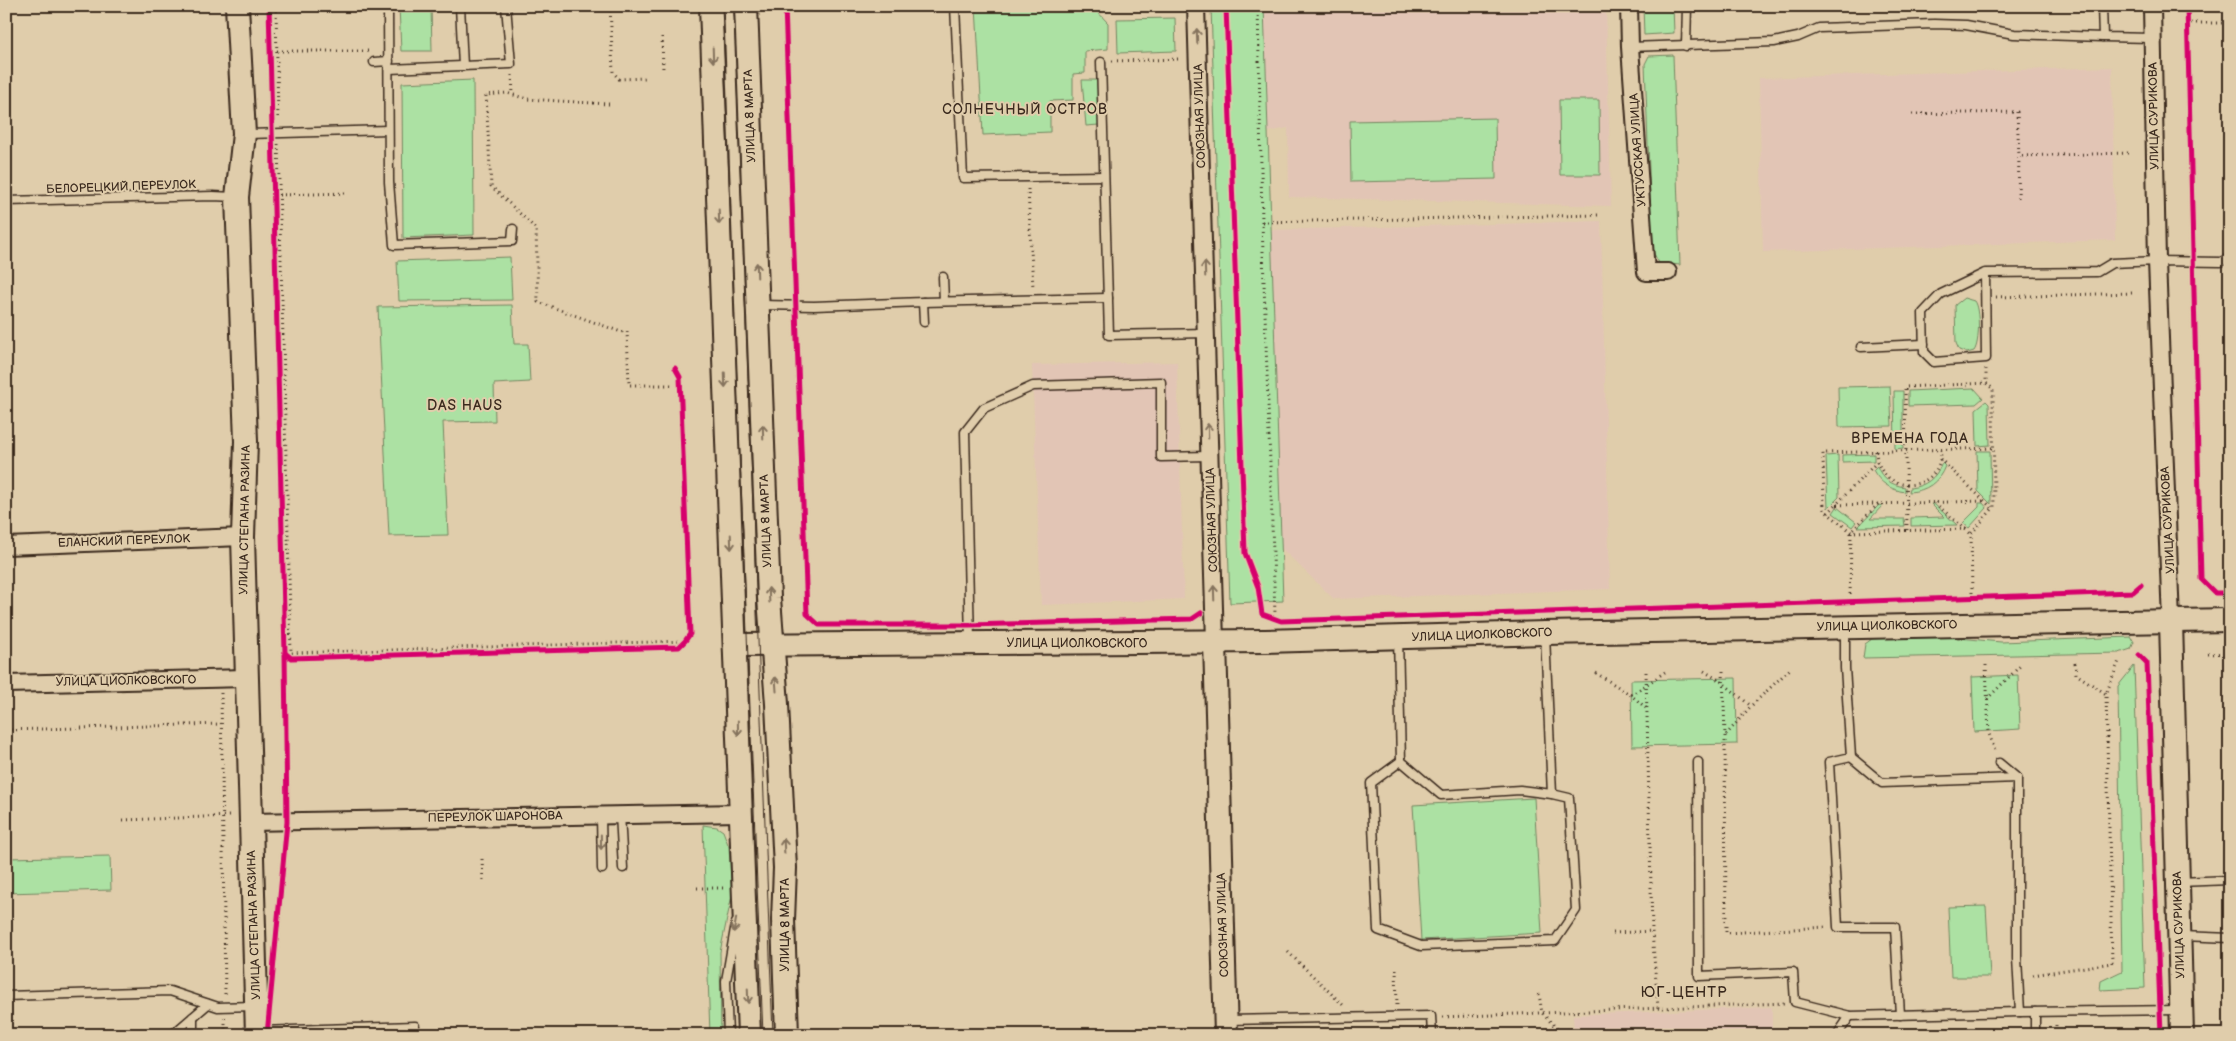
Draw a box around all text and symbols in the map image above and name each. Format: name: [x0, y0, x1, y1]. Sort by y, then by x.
one-way arrow: [1193, 28, 1202, 44]
one-way arrow: [708, 47, 717, 63]
street label: УЛИЦА СУРИКОВА: [2146, 61, 2162, 170]
street label: СОЮЗНАЯ УЛИЦА: [1191, 63, 1209, 168]
street label: УЛИЦА 8 МАРТА: [741, 68, 759, 163]
street label: УКТУССКАЯ УЛИЦА: [1626, 92, 1649, 207]
district label: СОЛНЕЧНЫЙ ОСТРОВ: [942, 101, 1108, 118]
street label: БЕЛОРЕЦКИЙ ПЕРЕУЛОК: [46, 177, 196, 197]
one-way arrow: [714, 209, 724, 225]
one-way arrow: [1200, 261, 1209, 277]
one-way arrow: [752, 262, 761, 278]
one-way arrow: [720, 371, 730, 387]
district label: DAS HAUS: [427, 397, 503, 414]
one-way arrow: [1204, 423, 1213, 439]
one-way arrow: [758, 425, 768, 441]
district label: ВРЕМЕНА ГОДА: [1851, 430, 1969, 447]
street label: УЛИЦА СТЕПАНА РАЗИНА: [236, 444, 254, 595]
street label: УЛИЦА СУРИКОВА: [2158, 465, 2178, 574]
street label: СОЮЗНАЯ УЛИЦА: [1203, 467, 1221, 572]
street label: УЛИЦА 8 МАРТА: [757, 473, 775, 568]
street label: ЕЛАНСКИЙ ПЕРЕУЛОК: [58, 531, 191, 551]
one-way arrow: [726, 534, 736, 550]
one-way arrow: [1210, 586, 1219, 602]
one-way arrow: [765, 587, 774, 603]
street label: УЛИЦА ЦИОЛКОВСКОГО: [1816, 617, 1958, 635]
street label: УЛИЦА ЦИОЛКОВСКОГО: [1411, 625, 1553, 645]
street label: УЛИЦА ЦИОЛКОВСКОГО: [1007, 636, 1148, 651]
street label: УЛИЦА ЦИОЛКОВСКОГО: [55, 672, 197, 690]
one-way arrow: [771, 676, 780, 692]
one-way arrow: [733, 720, 742, 736]
street label: ПЕРЕУЛОК ШАРОНОВА: [428, 808, 563, 826]
one-way arrow: [596, 834, 606, 850]
one-way arrow: [780, 838, 789, 854]
street label: УЛИЦА СТЕПАНА РАЗИНА: [244, 849, 264, 1000]
street label: УЛИЦА СУРИКОВА: [2170, 870, 2188, 979]
street label: СОЮЗНАЯ УЛИЦА: [1214, 872, 1232, 977]
street label: УЛИЦА 8 МАРТА: [778, 878, 793, 972]
one-way arrow: [730, 917, 740, 933]
district label: ЮГ-ЦЕНТР: [1640, 983, 1728, 1002]
one-way arrow: [743, 987, 753, 1003]

